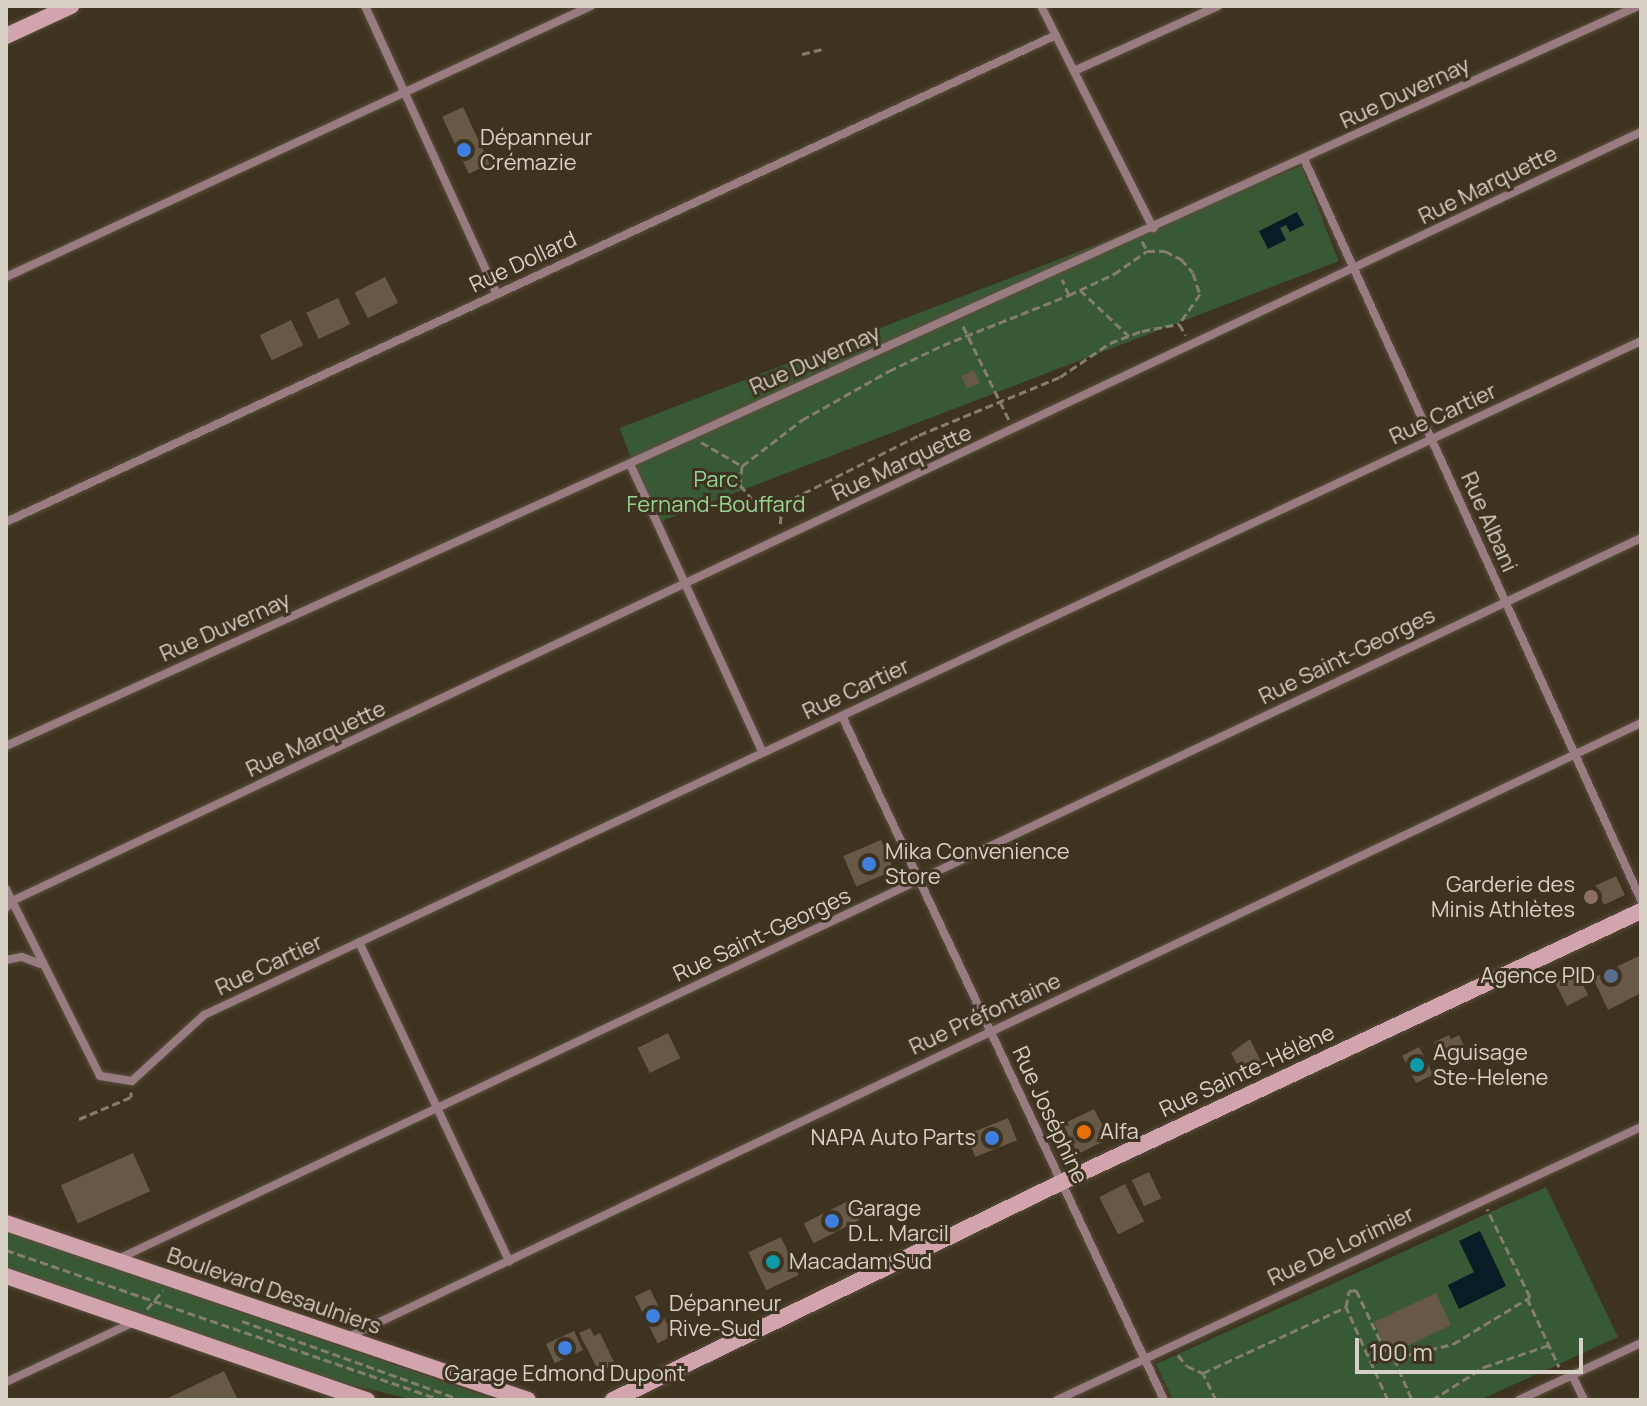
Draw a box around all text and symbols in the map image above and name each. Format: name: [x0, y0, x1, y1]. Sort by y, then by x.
street label: Rue Duvernay: [1336, 51, 1474, 135]
place label: Dépanneur Crémazie: [480, 124, 592, 176]
street label: Rue Marquette: [1414, 140, 1562, 230]
marker: Dépanneur Crémazie: [455, 141, 473, 159]
street label: Rue Dollard: [465, 226, 581, 298]
street label: Rue Duvernay: [746, 320, 884, 400]
street label: Rue Cartier: [1385, 378, 1501, 450]
street label: Rue Marquette: [828, 419, 976, 507]
park label: Parc Fernand-Bouffard: [627, 466, 805, 518]
street label: Rue Albani: [1455, 468, 1523, 576]
street label: Rue Duvernay: [156, 587, 294, 667]
street label: Rue Saint-Georges: [1255, 602, 1439, 710]
street label: Rue Cartier: [798, 653, 914, 725]
street label: Rue Marquette: [242, 695, 390, 783]
place label: Mika Convenience Store: [885, 838, 1070, 890]
marker: Mika Convenience Store: [860, 855, 878, 873]
place label: Garderie des Minis Athlètes: [1431, 871, 1575, 922]
street label: Rue Saint-Georges: [669, 882, 855, 988]
marker: Garderie des Minis Athlètes: [1582, 888, 1600, 906]
street label: Rue Cartier: [211, 929, 327, 1001]
place label: Agence PID: [1480, 963, 1595, 989]
street label: Rue Préfontaine: [905, 967, 1065, 1061]
marker: Agence PID: [1602, 967, 1620, 985]
street label: Rue Sainte-Hélène: [1155, 1019, 1339, 1123]
place label: Aguisage Ste-Helene: [1433, 1039, 1548, 1090]
street label: Rue Joséphine: [1007, 1042, 1093, 1188]
marker: Aguisage Ste-Helene: [1408, 1056, 1426, 1074]
place label: Alfa: [1100, 1119, 1139, 1145]
marker: Alfa: [1075, 1123, 1093, 1141]
place label: NAPA Auto Parts: [810, 1125, 976, 1151]
marker: NAPA Auto Parts: [983, 1129, 1001, 1147]
place label: Garage D.L. Marcil: [848, 1195, 949, 1246]
street label: Rue De Lorimier: [1264, 1201, 1418, 1291]
marker: Garage D.L. Marcil: [823, 1212, 841, 1230]
street label: Boulevard Desaulniers: [163, 1242, 385, 1340]
place label: Macadam Sud: [789, 1249, 932, 1275]
marker: Macadam Sud: [764, 1253, 782, 1271]
place label: Dépanneur Rive-Sud: [669, 1290, 781, 1342]
marker: Dépanneur Rive-Sud: [644, 1307, 662, 1325]
scale bar: [1359, 1322, 1587, 1372]
text: 100 m: [1369, 1335, 1433, 1368]
marker: Garage Edmond Dupont: [556, 1339, 574, 1357]
place label: Garage Edmond Dupont: [444, 1361, 686, 1387]

